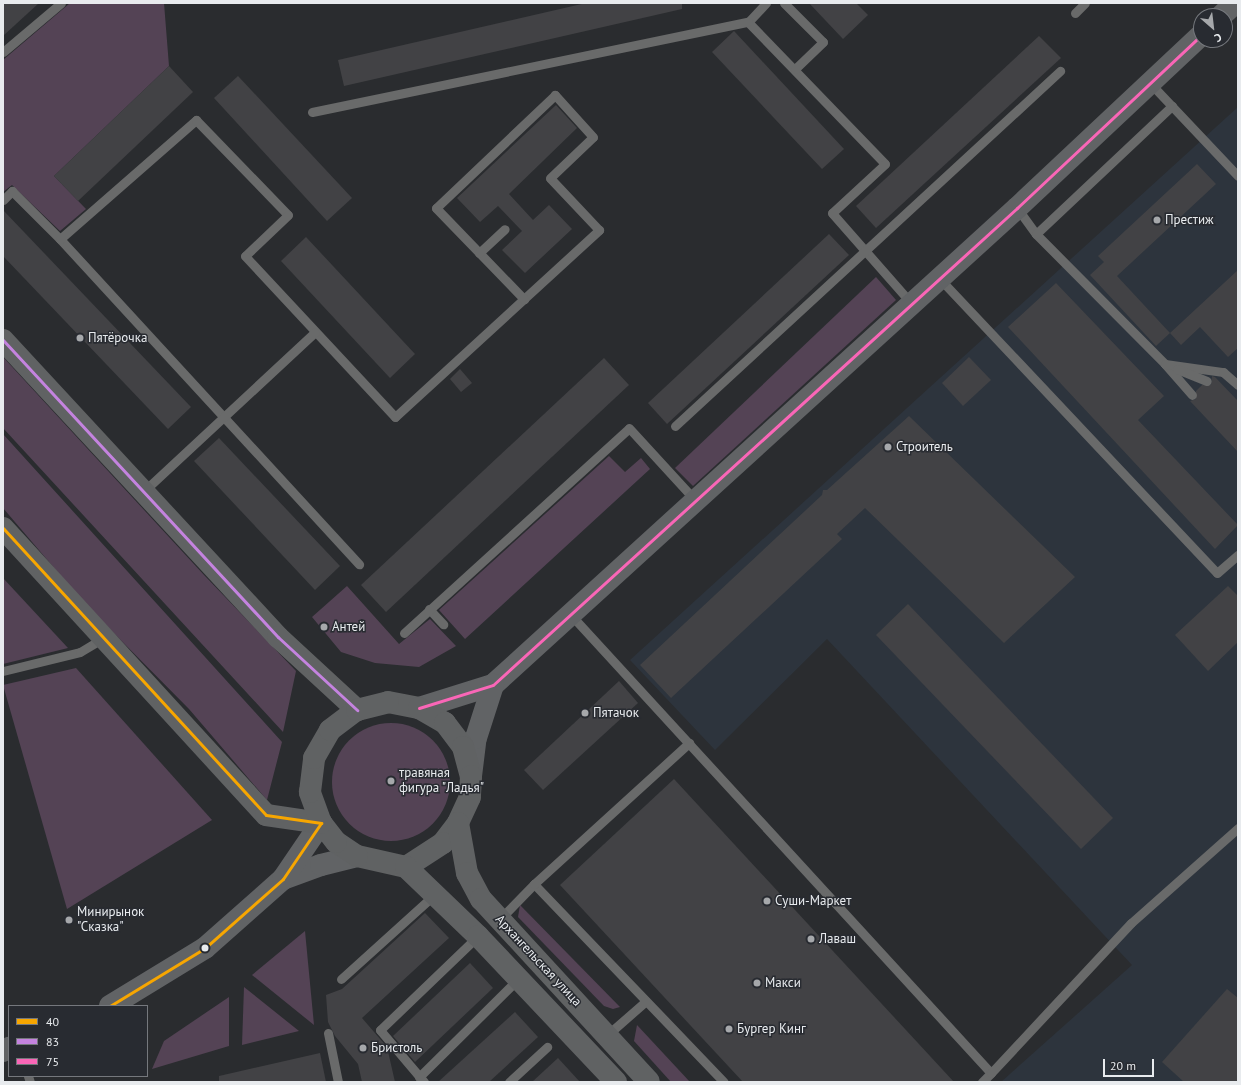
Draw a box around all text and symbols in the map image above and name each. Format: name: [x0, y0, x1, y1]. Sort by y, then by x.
north arrow: [1193, 8, 1233, 48]
text: С: [1212, 30, 1224, 45]
place label: Престиж: [1165, 212, 1214, 228]
marker: Престиж: [1152, 215, 1162, 225]
place label: Пятёрочка: [88, 330, 147, 346]
marker: Пятёрочка: [75, 333, 85, 343]
place label: Строитель: [896, 439, 953, 455]
marker: Строитель: [883, 442, 893, 452]
place label: Антей: [332, 619, 365, 635]
marker: Антей: [319, 622, 329, 632]
place label: Пятачок: [593, 705, 639, 721]
marker: Пятачок: [580, 708, 590, 718]
place label: травяная фигура "Ладья": [399, 766, 485, 797]
marker: травяная фигура "Ладья": [386, 776, 396, 786]
place label: Суши-Маркет: [775, 893, 851, 909]
marker: Суши-Маркет: [762, 896, 772, 906]
place label: Минирынок "Сказка": [77, 905, 144, 936]
street label: Архангельская улица: [492, 912, 584, 1010]
marker: Минирынок "Сказка": [64, 915, 74, 925]
place label: Лаваш: [819, 931, 856, 947]
marker: Лаваш: [806, 934, 816, 944]
unlabelled marker: [200, 943, 210, 953]
place label: Макси: [765, 975, 801, 991]
marker: Макси: [752, 978, 762, 988]
legend: [8, 1005, 148, 1077]
text: 40: [46, 1014, 59, 1029]
place label: Бургер Кинг: [737, 1021, 806, 1037]
marker: Бургер Кинг: [724, 1024, 734, 1034]
text: 83: [46, 1034, 59, 1049]
place label: Бристоль: [371, 1040, 422, 1056]
marker: Бристоль: [358, 1043, 368, 1053]
scale bar: [1105, 1051, 1156, 1077]
text: 75: [46, 1054, 59, 1069]
text: 20 m: [1110, 1058, 1136, 1073]

